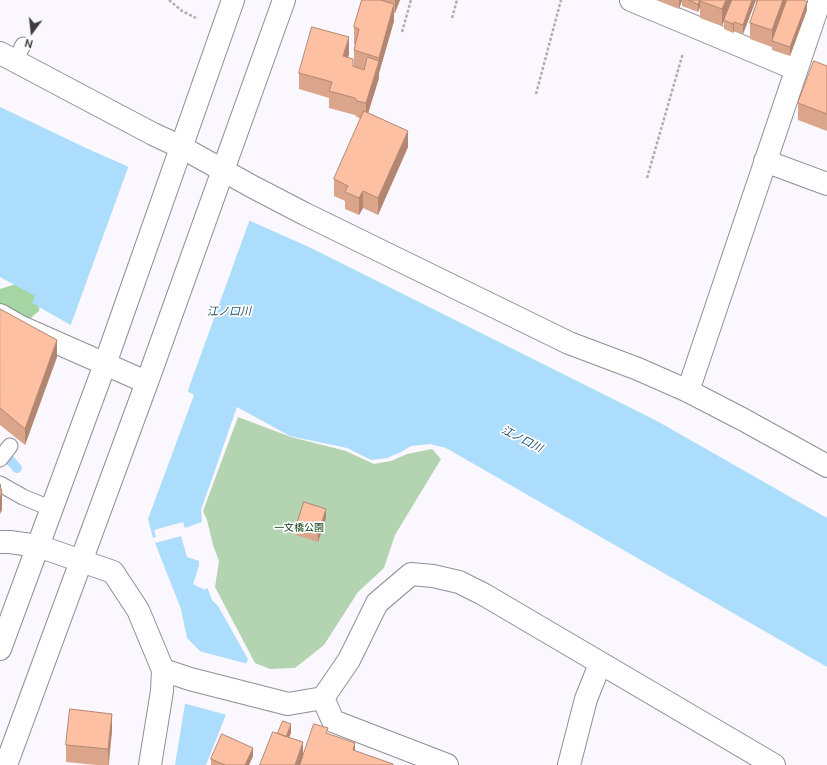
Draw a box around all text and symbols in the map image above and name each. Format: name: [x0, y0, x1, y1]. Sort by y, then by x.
north arrow: [12, 12, 52, 52]
text: N: [23, 37, 34, 50]
water label: 江ノ口川: [207, 304, 251, 318]
water label: 江ノ口川: [499, 423, 545, 455]
park label: 一文橋公園: [274, 522, 324, 534]

